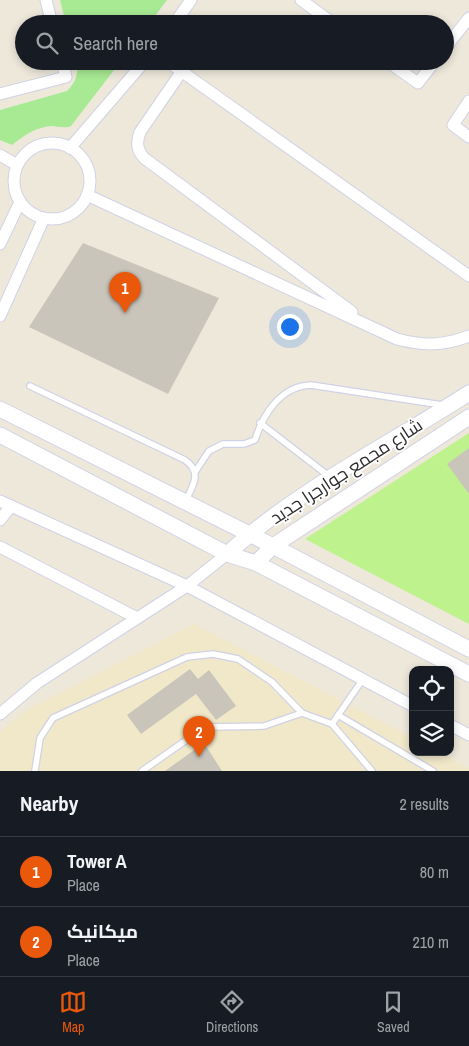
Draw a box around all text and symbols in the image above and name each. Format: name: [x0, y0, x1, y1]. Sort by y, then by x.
search box: [15, 15, 454, 70]
icon: search: [33, 29, 61, 57]
text: Search here: [73, 30, 158, 56]
pin: 1: [109, 272, 141, 313]
your location: [277, 314, 303, 340]
street label: شارع مجمع جوارجرا جديد: [265, 412, 427, 530]
map controls: [409, 666, 454, 756]
button: locate: [409, 666, 454, 711]
button: layers: [409, 711, 454, 756]
pin: 2: [183, 716, 215, 757]
text: Nearby: [20, 789, 78, 818]
text: 2 results: [399, 793, 449, 815]
text: Tower A: [67, 848, 127, 874]
text: 1: [32, 861, 40, 883]
text: 80 m: [420, 861, 449, 883]
text: Place: [67, 874, 100, 896]
text: میکانیک: [67, 918, 138, 944]
text: 2: [32, 931, 40, 953]
text: 210 m: [413, 931, 449, 953]
text: Place: [67, 949, 100, 971]
tab: Map: [59, 988, 87, 1036]
tab: Directions: [206, 988, 258, 1036]
tab: Saved: [377, 988, 410, 1036]

